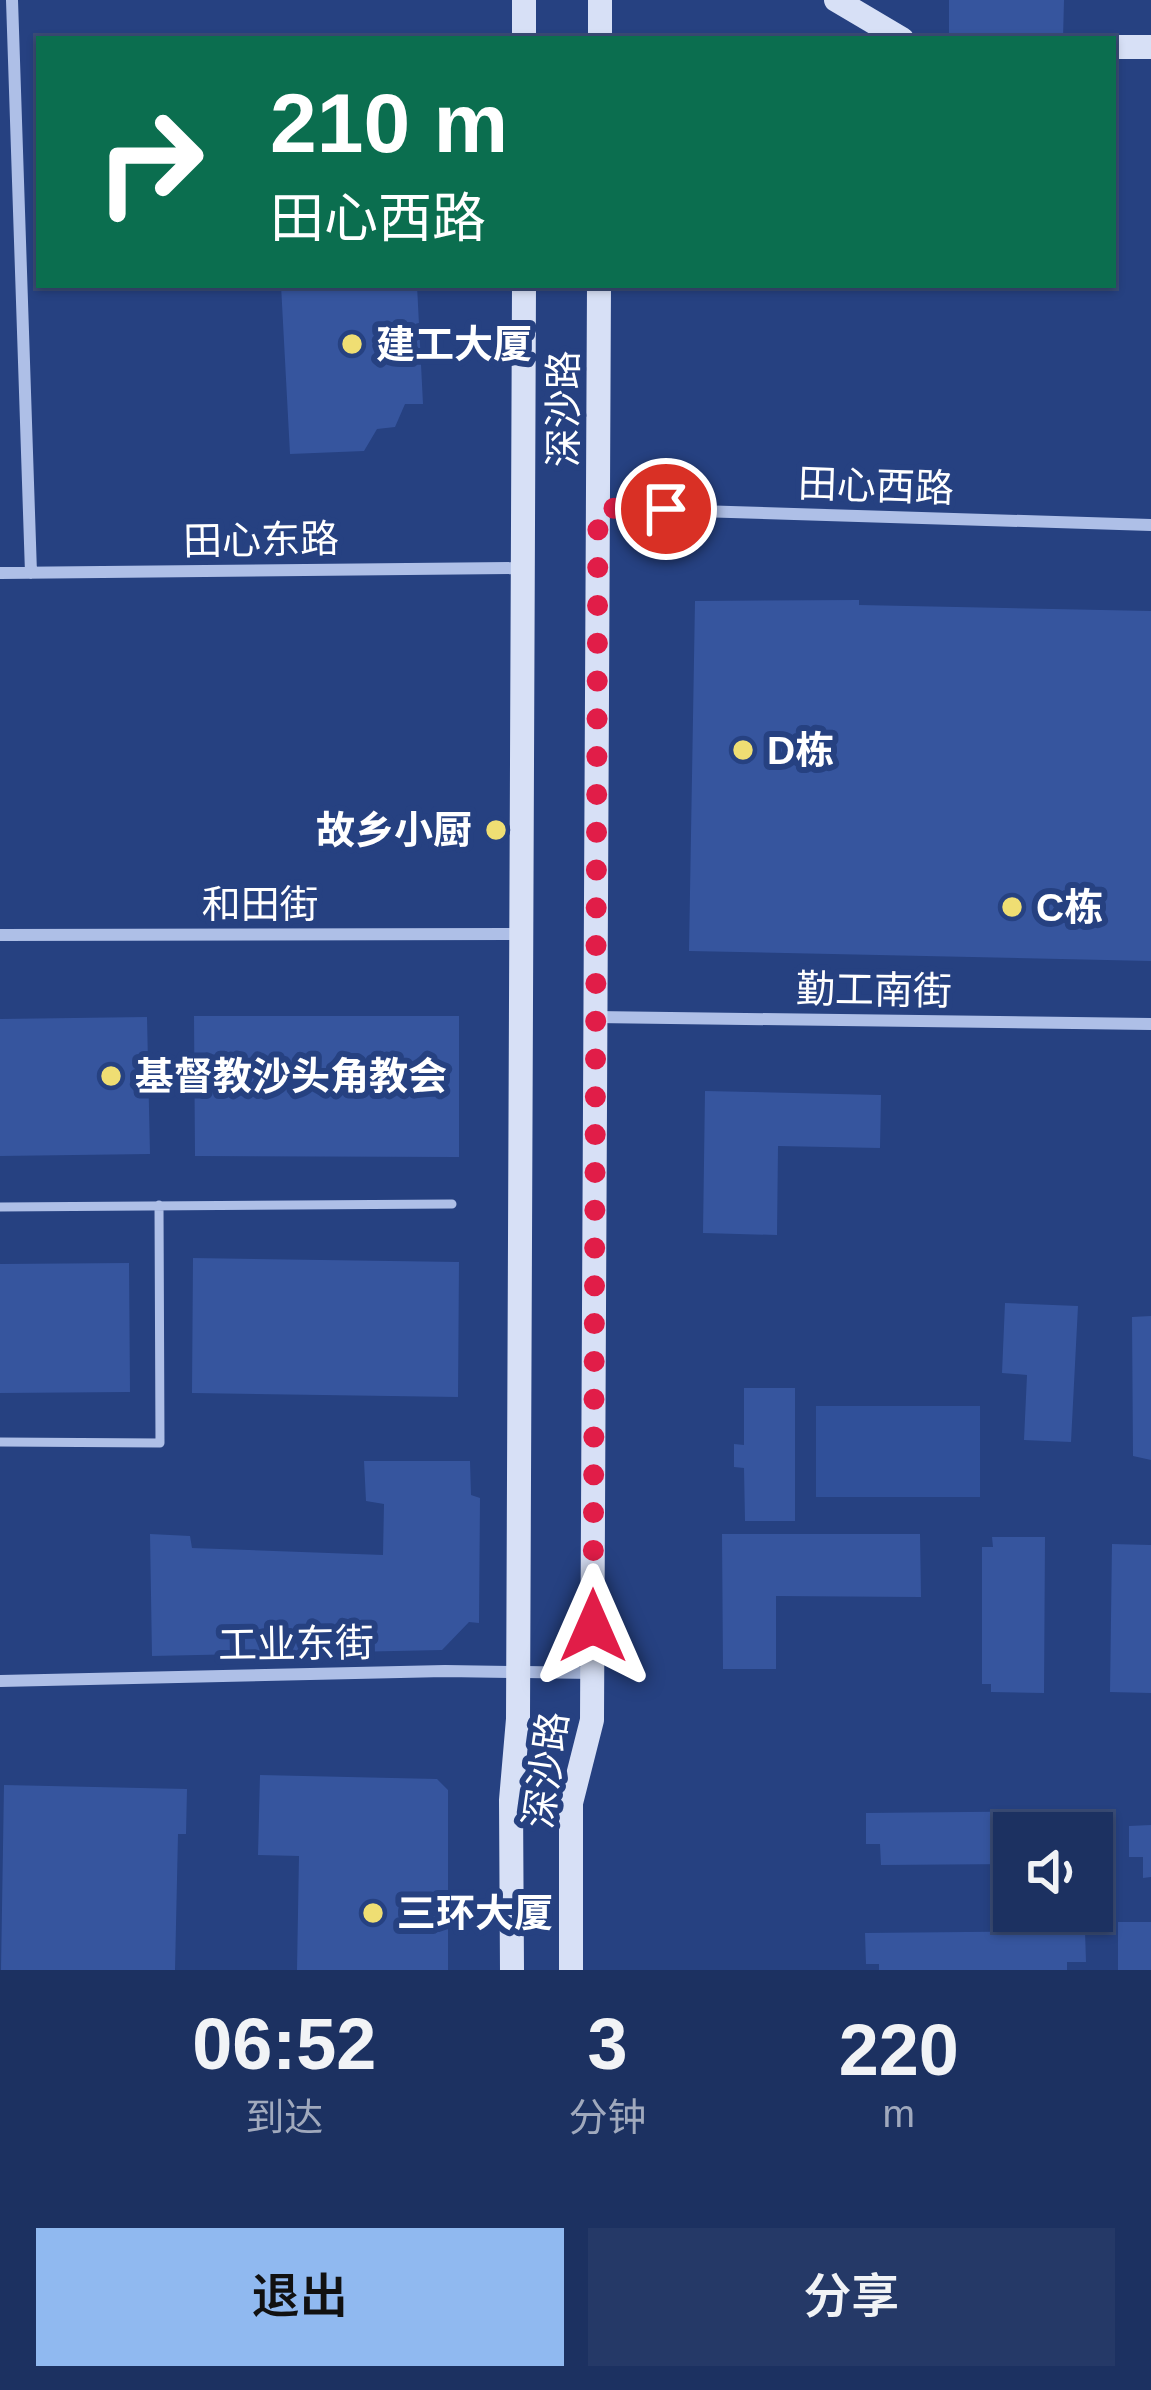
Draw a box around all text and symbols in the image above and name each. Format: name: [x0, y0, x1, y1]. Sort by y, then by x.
text: 210 m: [270, 76, 508, 170]
icon: right: [72, 84, 228, 240]
text: 田心西路: [270, 188, 486, 248]
place label: 建工大厦: [376, 323, 532, 366]
marker: 建工大厦: [339, 331, 365, 357]
street label: 深沙路: [542, 350, 585, 468]
pin: [615, 458, 717, 560]
street label: 田心西路: [797, 462, 955, 510]
icon: arrive: [633, 476, 699, 542]
street label: 田心东路: [183, 517, 339, 563]
place label: D栋: [767, 729, 834, 772]
marker: D栋: [730, 737, 756, 763]
place label: 故乡小厨: [316, 809, 472, 852]
marker: 故乡小厨: [483, 817, 509, 843]
street label: 和田街: [201, 883, 319, 926]
place label: C栋: [1036, 886, 1103, 929]
marker: C栋: [999, 894, 1025, 920]
street label: 勤工南街: [796, 967, 952, 1013]
place label: 基督教沙头角教会: [135, 1055, 447, 1098]
marker: 基督教沙头角教会: [98, 1063, 124, 1089]
position arrow: [530, 1563, 656, 1689]
street label: 工业东街: [218, 1621, 374, 1667]
street label: 深沙路: [517, 1709, 575, 1831]
map controls: [993, 1812, 1113, 1932]
button: sound: [993, 1812, 1113, 1932]
place label: 三环大厦: [397, 1892, 553, 1935]
marker: 三环大厦: [360, 1900, 386, 1926]
text: 06:52: [192, 2004, 376, 2084]
text: 3: [587, 2004, 628, 2084]
text: 220: [839, 2010, 959, 2090]
text: m: [883, 2092, 915, 2135]
text: 到达: [245, 2096, 323, 2139]
text: 分钟: [569, 2096, 647, 2139]
button: 退出: [36, 2228, 564, 2366]
button: 分享: [588, 2228, 1115, 2366]

